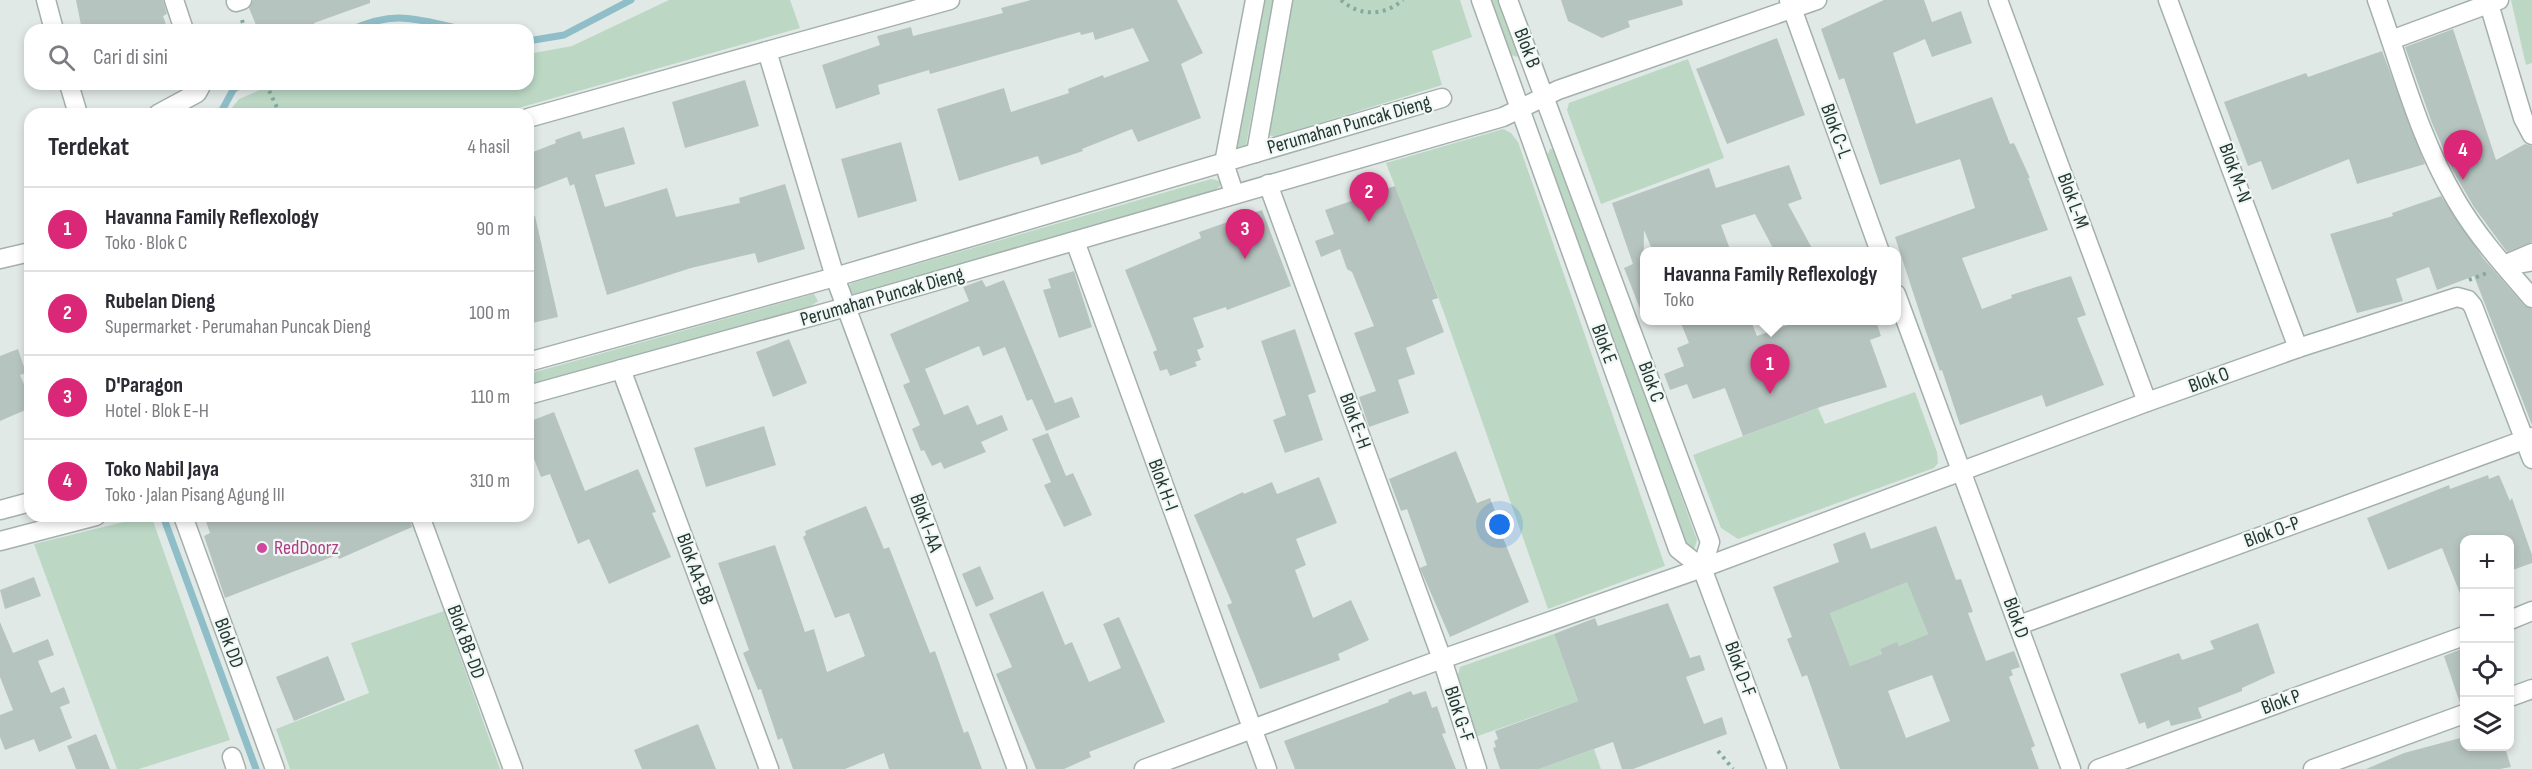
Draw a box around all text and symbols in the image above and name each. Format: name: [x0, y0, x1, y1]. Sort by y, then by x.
search box: [24, 24, 534, 90]
street label: Blok B: [1509, 25, 1546, 71]
icon: search: [45, 41, 78, 74]
text: Cari di sini: [93, 44, 168, 71]
street label: Perumahan Puncak Dieng: [1265, 90, 1433, 160]
street label: Blok C-L: [1815, 101, 1857, 162]
pin: 4: [2444, 130, 2482, 180]
text: Terdekat: [48, 132, 129, 163]
text: 4 hasil: [468, 135, 510, 159]
street label: Blok M-N: [2213, 140, 2257, 206]
street label: Blok L-M: [2052, 170, 2094, 232]
pin: 2: [1350, 172, 1388, 222]
text: Havanna Family Reflexology: [105, 204, 319, 231]
pin: 3: [1226, 210, 1264, 259]
text: 1: [64, 217, 71, 241]
text: 90 m: [476, 217, 510, 241]
text: Toko · Blok C: [105, 231, 188, 255]
popup: [1640, 247, 1901, 325]
text: Havanna Family Reflexology: [1664, 261, 1877, 288]
street label: Perumahan Puncak Dieng: [798, 262, 966, 332]
text: Rubelan Dieng: [105, 288, 215, 315]
text: Toko: [1664, 288, 1694, 312]
text: 2: [63, 301, 72, 325]
text: 100 m: [469, 301, 510, 325]
text: Supermarket · Perumahan Puncak Dieng: [105, 315, 371, 339]
street label: Blok E: [1586, 321, 1622, 367]
pin: 1: [1750, 344, 1790, 394]
street label: Blok C: [1633, 358, 1669, 406]
street label: Blok O: [2185, 362, 2233, 398]
text: D'Paragon: [105, 372, 183, 399]
text: 3: [63, 385, 72, 409]
text: 110 m: [471, 385, 510, 409]
street label: Blok E-H: [1334, 390, 1376, 452]
text: Hotel · Blok E-H: [105, 399, 209, 423]
text: Toko Nabil Jaya: [105, 456, 219, 483]
street label: Blok H-I: [1143, 456, 1183, 514]
text: 4: [63, 469, 72, 493]
text: 310 m: [470, 469, 510, 493]
text: Toko · Jalan Pisang Agung III: [105, 483, 285, 507]
street label: Blok I-AA: [904, 491, 948, 556]
your location: [1485, 510, 1514, 539]
street label: Blok O-P: [2241, 511, 2303, 553]
street label: Blok AA-BB: [671, 530, 719, 608]
map controls: [2460, 535, 2514, 751]
button: +: [2460, 535, 2514, 589]
place label: RedDoorz: [274, 536, 339, 560]
marker: RedDoorz: [255, 541, 269, 555]
button: −: [2460, 589, 2514, 643]
street label: Blok D: [1998, 594, 2034, 642]
street label: Blok BB-DD: [442, 602, 490, 682]
street label: Blok DD: [209, 615, 249, 671]
street label: Blok D-F: [1719, 638, 1761, 700]
button: locate: [2460, 643, 2514, 697]
street label: Blok G-F: [1439, 683, 1479, 745]
street label: Blok P: [2258, 684, 2304, 720]
button: layers: [2460, 697, 2514, 751]

